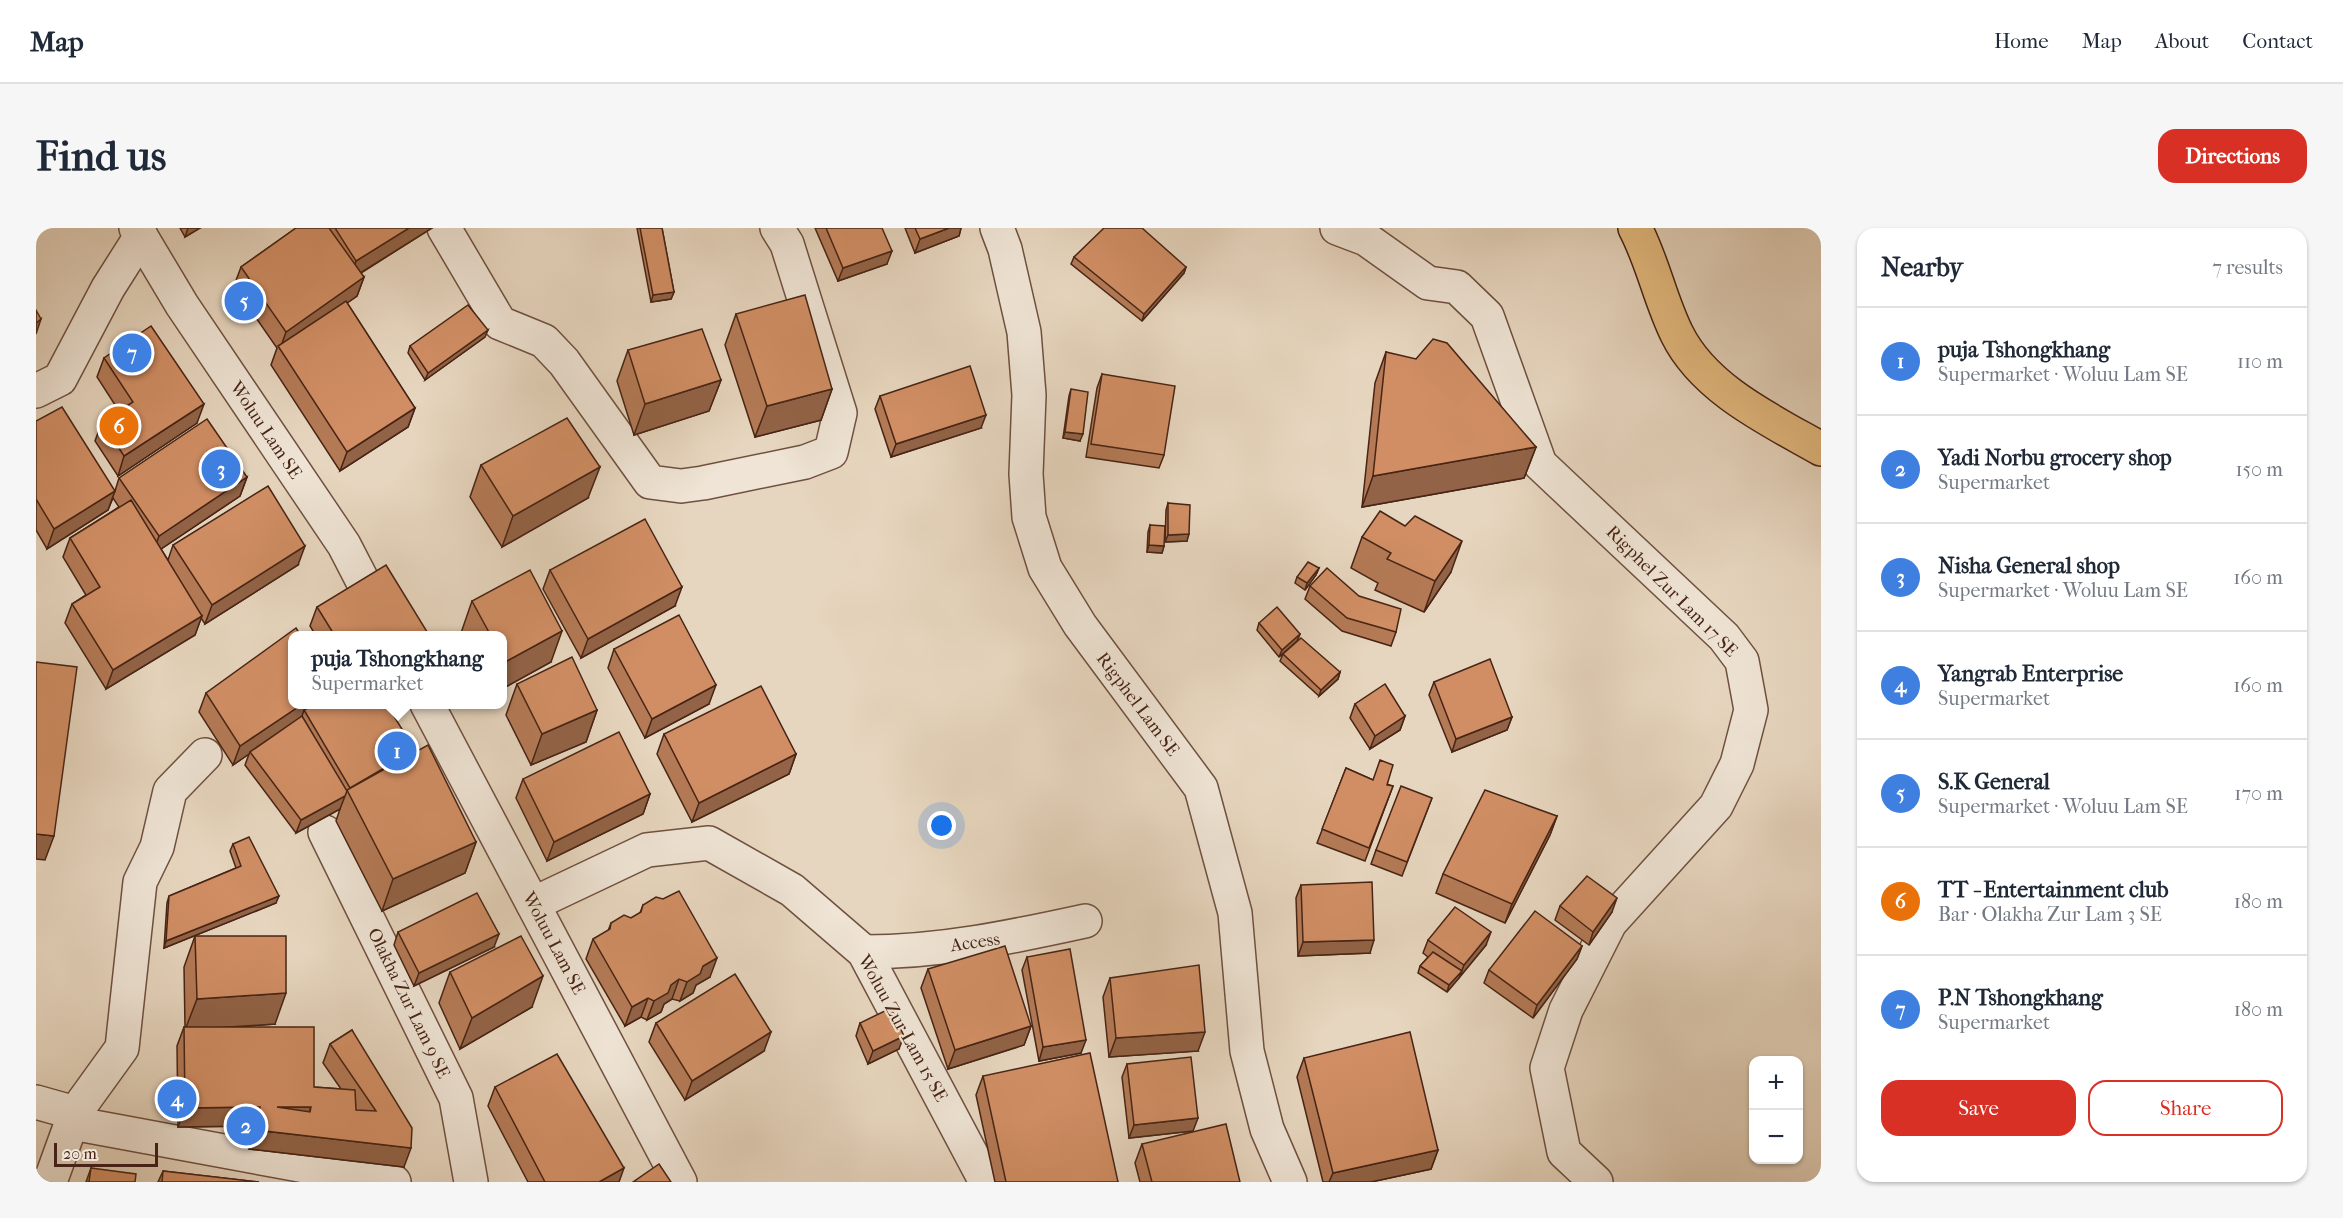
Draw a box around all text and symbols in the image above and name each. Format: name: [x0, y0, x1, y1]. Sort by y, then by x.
text: Map: [30, 25, 84, 58]
text: Home: [1994, 29, 2049, 53]
text: Map: [2082, 29, 2122, 53]
text: About: [2155, 29, 2209, 53]
text: Contact: [2242, 29, 2313, 53]
button: Directions: [2158, 129, 2307, 183]
text: Find us: [36, 132, 166, 181]
text: Nearby: [1881, 252, 1963, 283]
text: 7 results: [2212, 256, 2283, 279]
pin: 5: [224, 278, 264, 324]
pin: 7: [112, 330, 152, 376]
text: puja Tshongkhang: [1938, 337, 2110, 363]
text: 1: [1897, 350, 1904, 373]
text: 110 m: [2237, 350, 2283, 373]
text: Supermarket · Woluu Lam SE: [1938, 363, 2188, 386]
street label: Woluu Lam SE: [225, 377, 306, 483]
pin: 6: [100, 404, 139, 448]
text: Yadi Norbu grocery shop: [1938, 445, 2172, 471]
pin: 3: [202, 446, 240, 492]
text: 2: [1895, 458, 1906, 481]
text: 150 m: [2235, 458, 2283, 481]
text: Supermarket: [1938, 471, 2050, 494]
street label: Rigphel Zur Lam 17 SE: [1602, 521, 1742, 661]
text: Nisha General shop: [1938, 553, 2120, 579]
text: 3: [1896, 566, 1905, 589]
text: 160 m: [2233, 566, 2283, 589]
text: Supermarket · Woluu Lam SE: [1938, 579, 2188, 602]
popup: [288, 631, 507, 709]
text: puja Tshongkhang: [311, 646, 484, 672]
street label: Rigphel Lam SE: [1092, 648, 1183, 760]
text: Yangrab Enterprise: [1938, 661, 2123, 687]
text: Supermarket: [311, 672, 424, 695]
text: 4: [1895, 674, 1906, 697]
text: 160 m: [2233, 674, 2283, 697]
text: Supermarket: [1938, 687, 2050, 710]
pin: 1: [378, 728, 416, 774]
text: S.K General: [1938, 769, 2050, 795]
text: 5: [1896, 782, 1905, 805]
text: 170 m: [2234, 782, 2283, 805]
text: Supermarket · Woluu Lam SE: [1938, 795, 2188, 818]
your location: [927, 811, 956, 840]
text: TT - Entertainment club: [1938, 877, 2169, 903]
street label: Woluu Lam SE: [517, 888, 589, 998]
text: 6: [1895, 890, 1906, 913]
text: 180 m: [2234, 890, 2283, 913]
text: Bar · Olakha Zur Lam 3 SE: [1938, 903, 2162, 926]
street label: Olakha Zur Lam 9 SE: [363, 925, 454, 1082]
street label: Access: [948, 929, 1002, 956]
street label: Woluu Zur Lam 15 SE: [853, 950, 952, 1105]
text: P.N Tshongkhang: [1938, 985, 2103, 1011]
text: 7: [1896, 998, 1905, 1021]
text: 180 m: [2234, 998, 2283, 1021]
text: Supermarket: [1938, 1011, 2050, 1034]
map controls: [1749, 1056, 1803, 1164]
button: +: [1749, 1056, 1803, 1110]
pin: 4: [158, 1076, 196, 1122]
button: Save: [1881, 1080, 2076, 1136]
button: Share: [2088, 1080, 2283, 1136]
pin: 2: [226, 1104, 266, 1148]
button: −: [1749, 1110, 1803, 1164]
scale bar: [54, 1140, 158, 1168]
text: 20 m: [63, 1144, 97, 1163]

